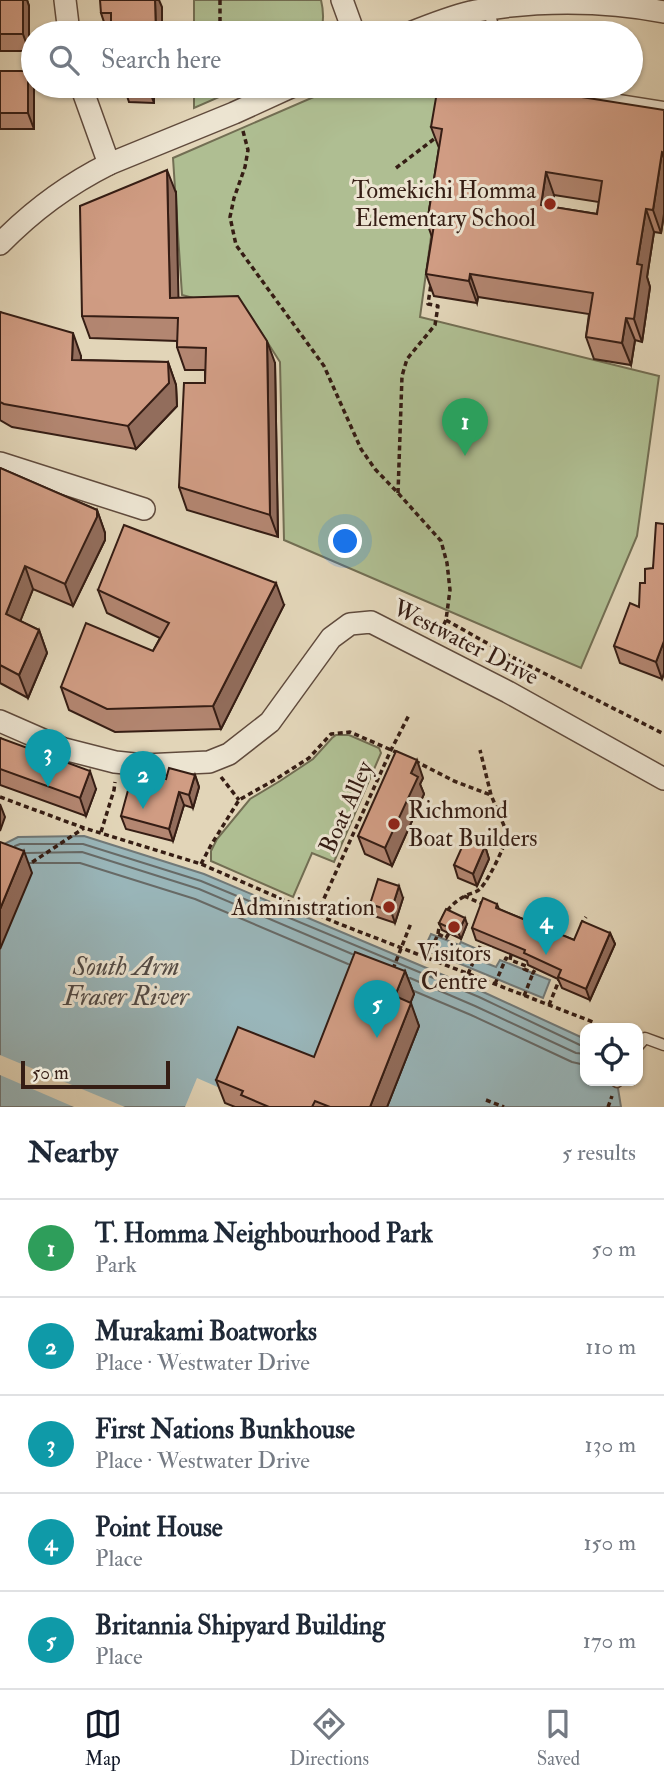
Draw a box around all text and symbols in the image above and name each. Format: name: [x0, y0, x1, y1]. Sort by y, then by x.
search box: [21, 21, 643, 98]
icon: search: [45, 41, 83, 79]
text: Search here: [101, 44, 221, 76]
place label: Tomekichi Homma Elementary School: [352, 175, 537, 234]
marker: Tomekichi Homma Elementary School: [542, 196, 558, 212]
pin: 1: [442, 398, 488, 456]
your location: [328, 524, 362, 558]
street label: Westwater Drive: [387, 592, 544, 692]
pin: 3: [25, 729, 71, 787]
pin: 2: [120, 751, 166, 809]
street label: Boat Alley: [312, 756, 381, 858]
place label: Richmond Boat Builders: [408, 795, 538, 854]
marker: Richmond Boat Builders: [386, 816, 402, 832]
place label: Administration: [230, 892, 375, 923]
pin: 4: [523, 897, 569, 955]
marker: Administration: [381, 899, 397, 915]
marker: Visitors Centre: [446, 919, 462, 935]
place label: Visitors Centre: [417, 938, 491, 997]
water label: South Arm Fraser River: [61, 951, 190, 1013]
pin: 5: [354, 980, 400, 1038]
map controls: [580, 1023, 643, 1086]
button: locate: [580, 1023, 643, 1086]
scale bar: [21, 1058, 170, 1090]
text: 50 m: [32, 1061, 69, 1085]
text: Nearby: [28, 1134, 118, 1171]
text: 5 results: [562, 1138, 636, 1167]
text: T. Homma Neighbourhood Park: [95, 1218, 433, 1250]
text: 1: [47, 1234, 55, 1263]
text: 50 m: [592, 1234, 636, 1263]
text: Park: [95, 1250, 137, 1279]
text: Murakami Boatworks: [95, 1316, 317, 1348]
text: 2: [45, 1332, 57, 1361]
text: 110 m: [585, 1332, 636, 1361]
text: Place · Westwater Drive: [95, 1348, 310, 1377]
text: First Nations Bunkhouse: [95, 1414, 355, 1446]
text: 3: [47, 1430, 55, 1459]
text: 130 m: [584, 1430, 636, 1459]
text: Place · Westwater Drive: [95, 1446, 310, 1475]
text: Point House: [95, 1512, 223, 1544]
text: 4: [45, 1528, 57, 1557]
text: 150 m: [583, 1528, 636, 1557]
text: Place: [95, 1544, 143, 1573]
text: Britannia Shipyard Building: [95, 1610, 385, 1642]
text: 5: [46, 1626, 56, 1655]
text: 170 m: [583, 1626, 636, 1655]
text: Place: [95, 1642, 143, 1671]
tab: Map: [84, 1705, 122, 1771]
tab: Directions: [289, 1705, 369, 1771]
tab: Saved: [537, 1705, 580, 1771]

